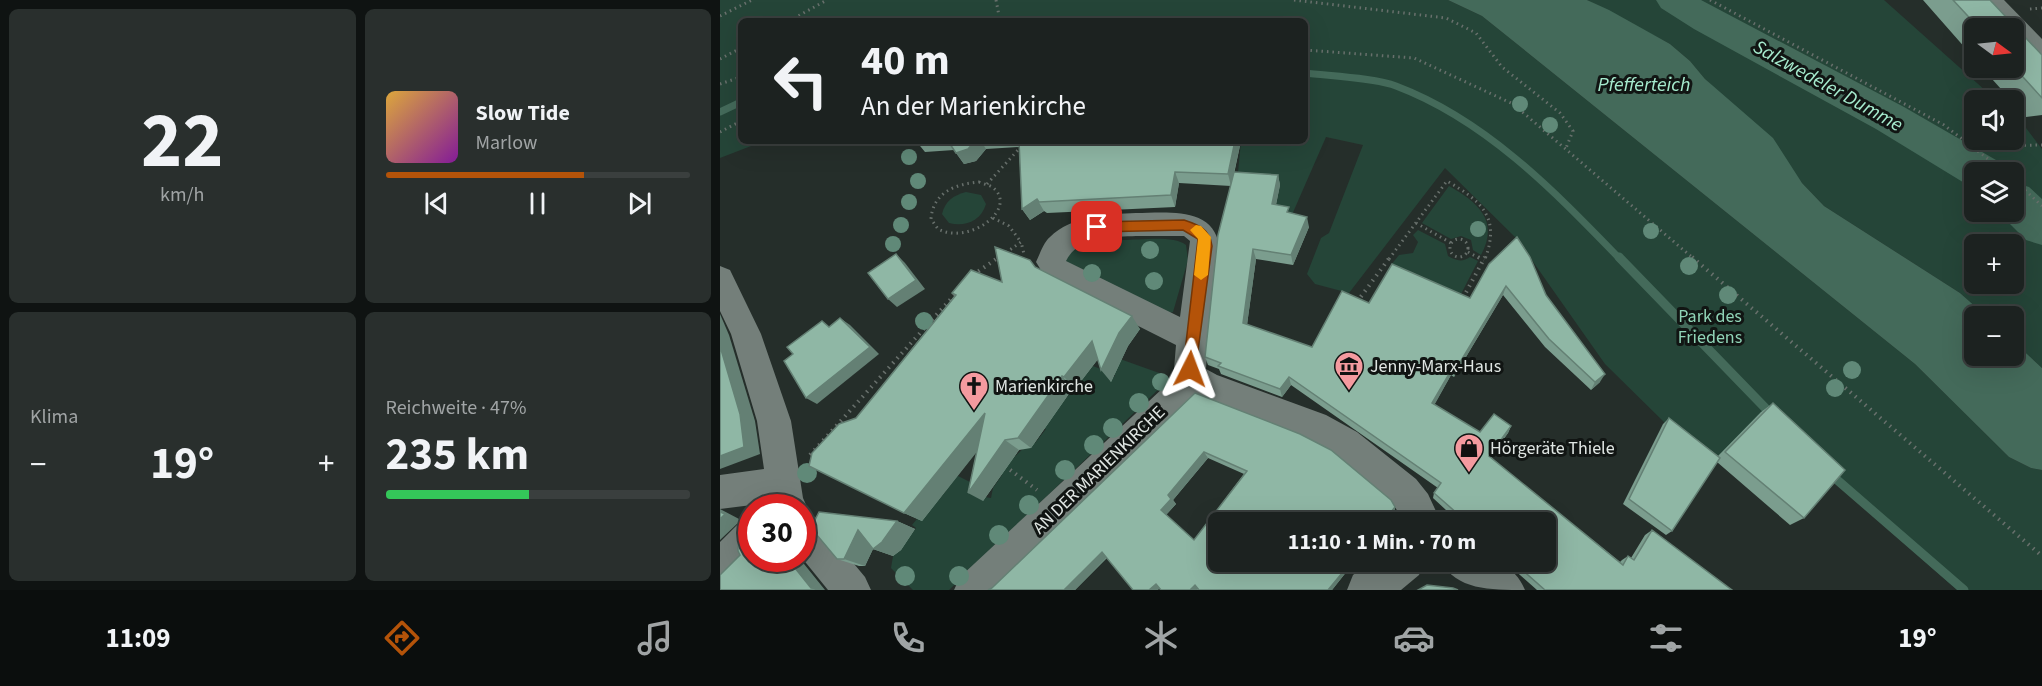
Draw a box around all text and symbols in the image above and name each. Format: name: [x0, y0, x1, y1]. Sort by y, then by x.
north arrow: [1964, 18, 2024, 78]
map controls: [1964, 18, 2024, 366]
text: 40 m: [861, 31, 950, 91]
water label: Salzwedeler Dumme: [1748, 33, 1908, 139]
icon: left: [762, 42, 840, 120]
water label: Pfefferteich: [1597, 71, 1691, 99]
text: 22: [141, 86, 223, 197]
text: An der Marienkirche: [861, 87, 1086, 126]
button: sound: [1964, 90, 2024, 150]
text: Slow Tide: [476, 97, 570, 129]
text: Marlow: [476, 129, 537, 157]
button: layers: [1964, 162, 2024, 222]
text: km/h: [160, 181, 204, 209]
icon: previous: [420, 187, 453, 220]
icon: pause: [521, 187, 554, 220]
icon: next: [623, 187, 656, 220]
pin: [1071, 201, 1122, 252]
icon: arrive: [1080, 210, 1113, 243]
button: +: [1964, 234, 2024, 294]
park label: Park des Friedens: [1678, 304, 1742, 350]
button: −: [1964, 306, 2024, 366]
position arrow: [1158, 337, 1222, 401]
museum icon: Jenny-Marx-Haus: [1333, 350, 1365, 392]
place label: Jenny-Marx-Haus: [1370, 354, 1501, 379]
church icon: Marienkirche: [958, 370, 990, 412]
place label: Marienkirche: [995, 374, 1093, 399]
text: Reichweite · 47%: [386, 394, 526, 422]
street label: AN DER MARIENKIRCHE: [1027, 400, 1171, 540]
text: Klima: [30, 403, 78, 431]
text: 235 km: [386, 423, 529, 487]
text: 19°: [150, 432, 214, 496]
shop icon: Hörgeräte Thiele: [1453, 432, 1485, 474]
place label: Hörgeräte Thiele: [1490, 436, 1615, 461]
text: −: [30, 441, 46, 488]
text: +: [318, 441, 334, 488]
speed limit sign: 30: [738, 494, 816, 572]
text: 11:10 · 1 Min. · 70 m: [1288, 526, 1476, 558]
icon: directions: [381, 617, 423, 659]
icon: music: [634, 617, 676, 659]
icon: phone: [887, 617, 929, 659]
icon: climate: [1140, 617, 1182, 659]
icon: car: [1393, 617, 1435, 659]
icon: filters: [1645, 617, 1687, 659]
text: 11:09: [105, 619, 171, 658]
text: 19°: [1898, 619, 1937, 658]

